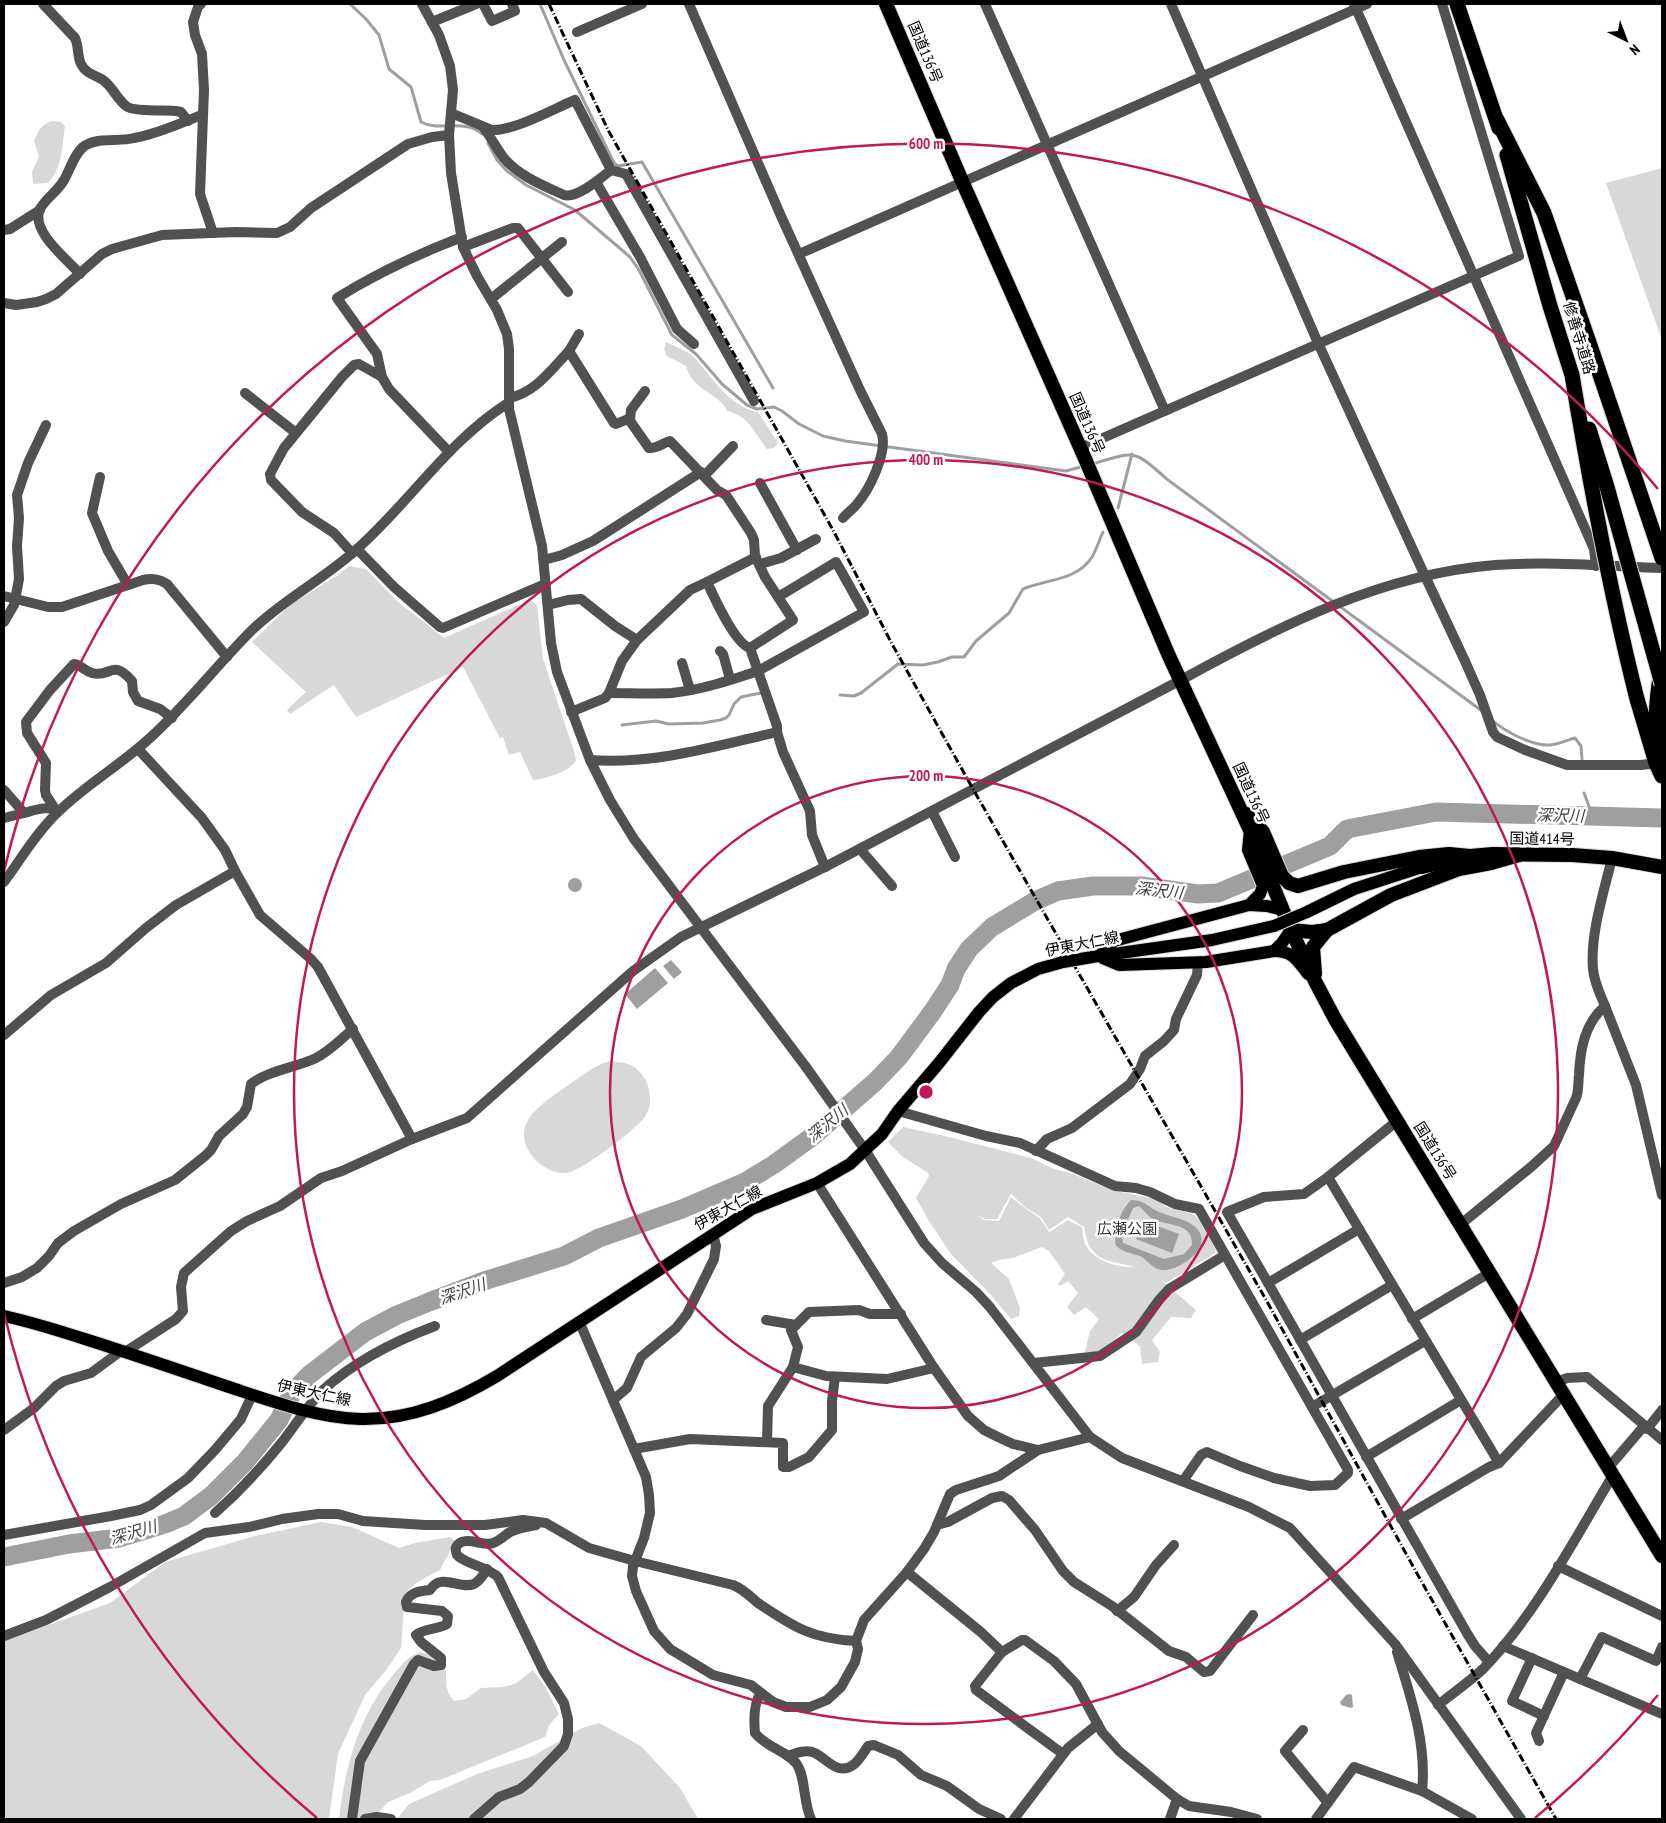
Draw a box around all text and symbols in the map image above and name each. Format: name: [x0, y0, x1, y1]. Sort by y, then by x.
north arrow: [1601, 15, 1651, 65]
street label: 国道136号: [904, 18, 947, 86]
text: N: [1626, 40, 1644, 59]
text: 600 m: [909, 134, 943, 153]
street label: 修善寺道路: [1559, 299, 1600, 377]
street label: 国道136号: [1066, 389, 1109, 456]
text: 400 m: [909, 450, 943, 469]
street label: 国道136号: [1229, 759, 1274, 826]
text: 200 m: [909, 766, 943, 785]
water label: 深沢川: [1536, 805, 1586, 825]
street label: 国道414号: [1509, 828, 1575, 849]
water label: 深沢川: [1134, 878, 1186, 903]
street label: 伊東大仁線: [1043, 927, 1121, 960]
centre of rings: [917, 1083, 935, 1101]
water label: 深沢川: [802, 1099, 853, 1146]
street label: 国道136号: [1410, 1118, 1461, 1183]
street label: 伊東大仁線: [690, 1181, 765, 1234]
park label: 広瀬公園: [1097, 1219, 1157, 1238]
water label: 深沢川: [436, 1273, 490, 1308]
street label: 伊東大仁線: [275, 1375, 353, 1410]
water label: 深沢川: [107, 1515, 161, 1548]

